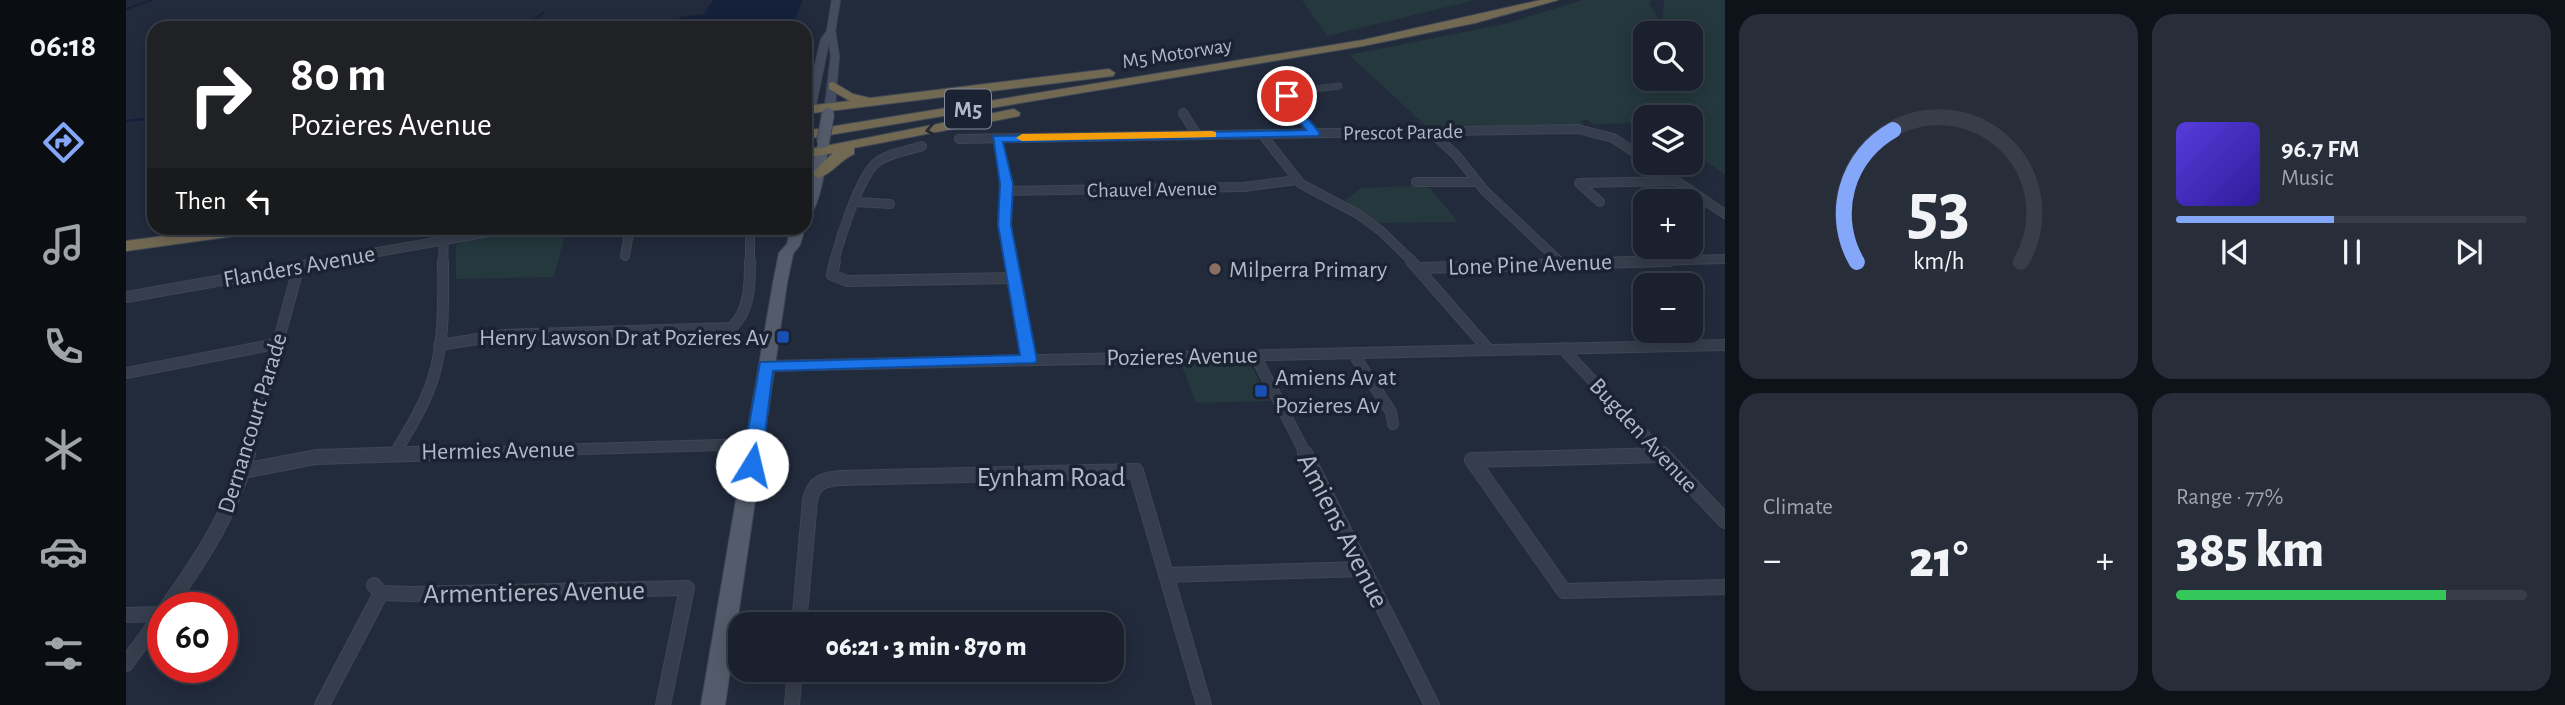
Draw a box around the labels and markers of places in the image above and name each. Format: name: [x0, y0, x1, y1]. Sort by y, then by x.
pin: [1257, 66, 1317, 126]
place label: Milperra Primary: [1229, 258, 1387, 282]
marker: Milperra Primary: [1207, 261, 1223, 277]
place label: Henry Lawson Dr at Pozieres Av: [479, 326, 769, 350]
marker: Henry Lawson Dr at Pozieres Av: [775, 329, 791, 345]
place label: Amiens Av at Pozieres Av: [1275, 366, 1397, 418]
marker: Amiens Av at Pozieres Av: [1253, 383, 1269, 399]

